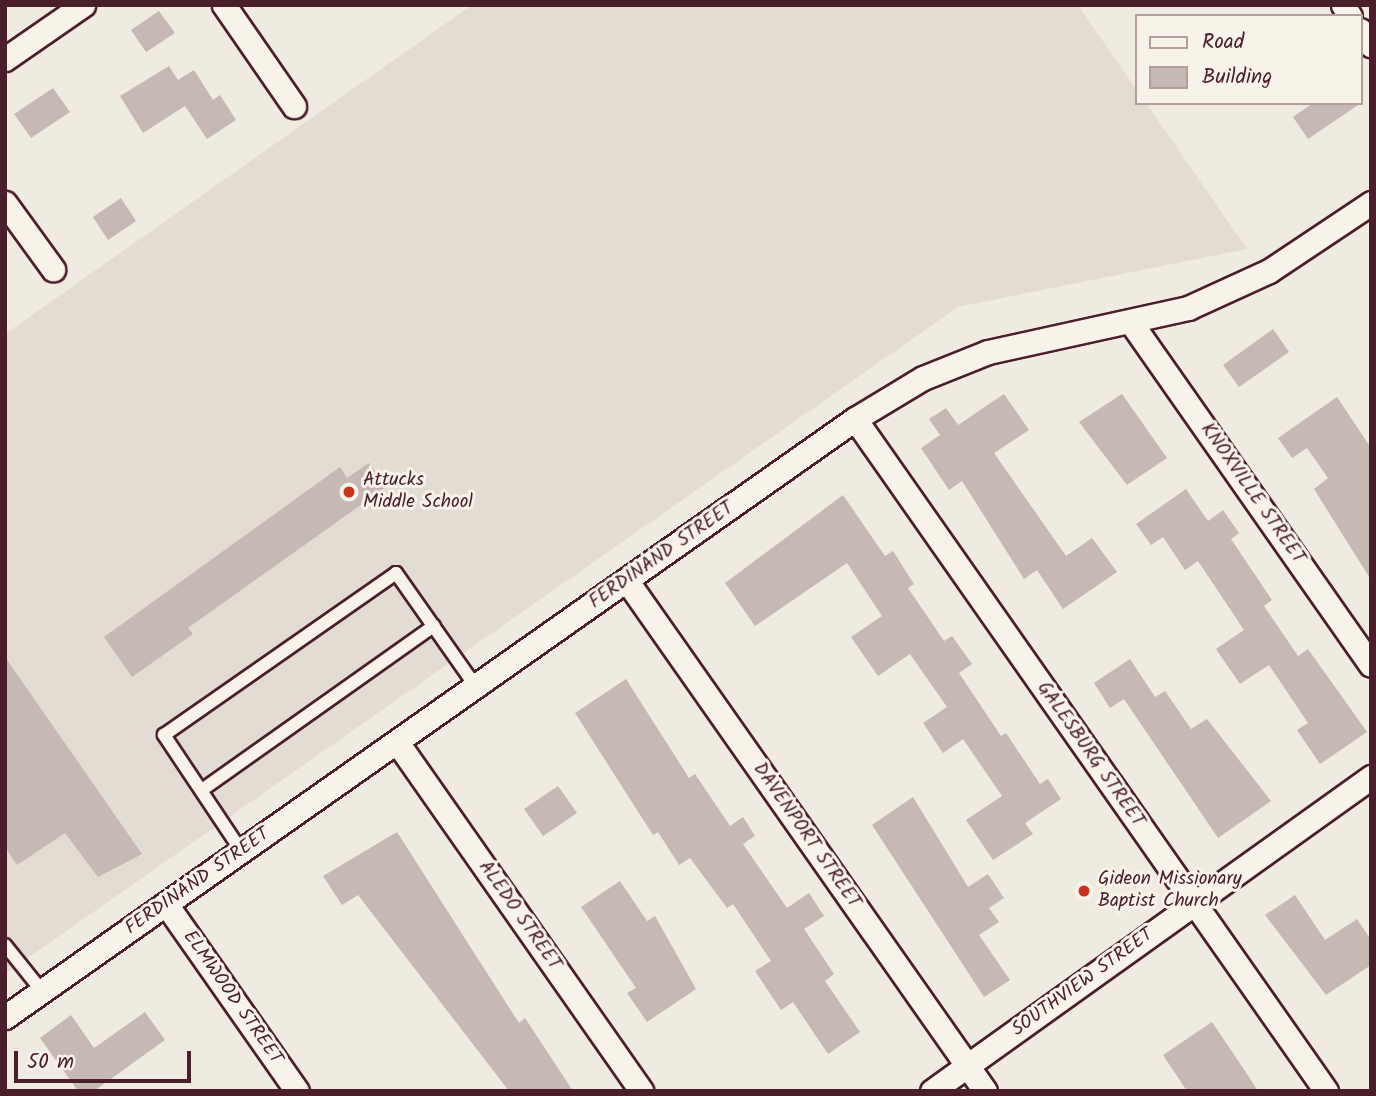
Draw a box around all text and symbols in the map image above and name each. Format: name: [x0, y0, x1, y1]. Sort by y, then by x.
legend: [1134, 14, 1362, 105]
text: Road: [1202, 26, 1244, 59]
text: Building: [1202, 61, 1272, 94]
street label: KNOXVILLE STREET: [1195, 419, 1309, 569]
place label: Attucks Middle School: [363, 470, 473, 514]
marker: Attucks Middle School: [341, 484, 357, 500]
street label: FERDINAND STREET: [585, 498, 739, 614]
street label: GALESBURG STREET: [1031, 678, 1149, 832]
street label: DAVENPORT STREET: [747, 759, 865, 913]
street label: FERDINAND STREET: [121, 824, 275, 940]
street label: ALEDO STREET: [473, 857, 565, 975]
place label: Gideon Missionary Baptist Church: [1098, 869, 1242, 913]
marker: Gideon Missionary Baptist Church: [1076, 883, 1092, 899]
street label: SOUTHVIEW STREET: [1008, 924, 1158, 1042]
street label: ELMWOOD STREET: [177, 927, 287, 1069]
scale bar: [18, 1036, 194, 1080]
text: 50 m: [27, 1046, 74, 1079]

